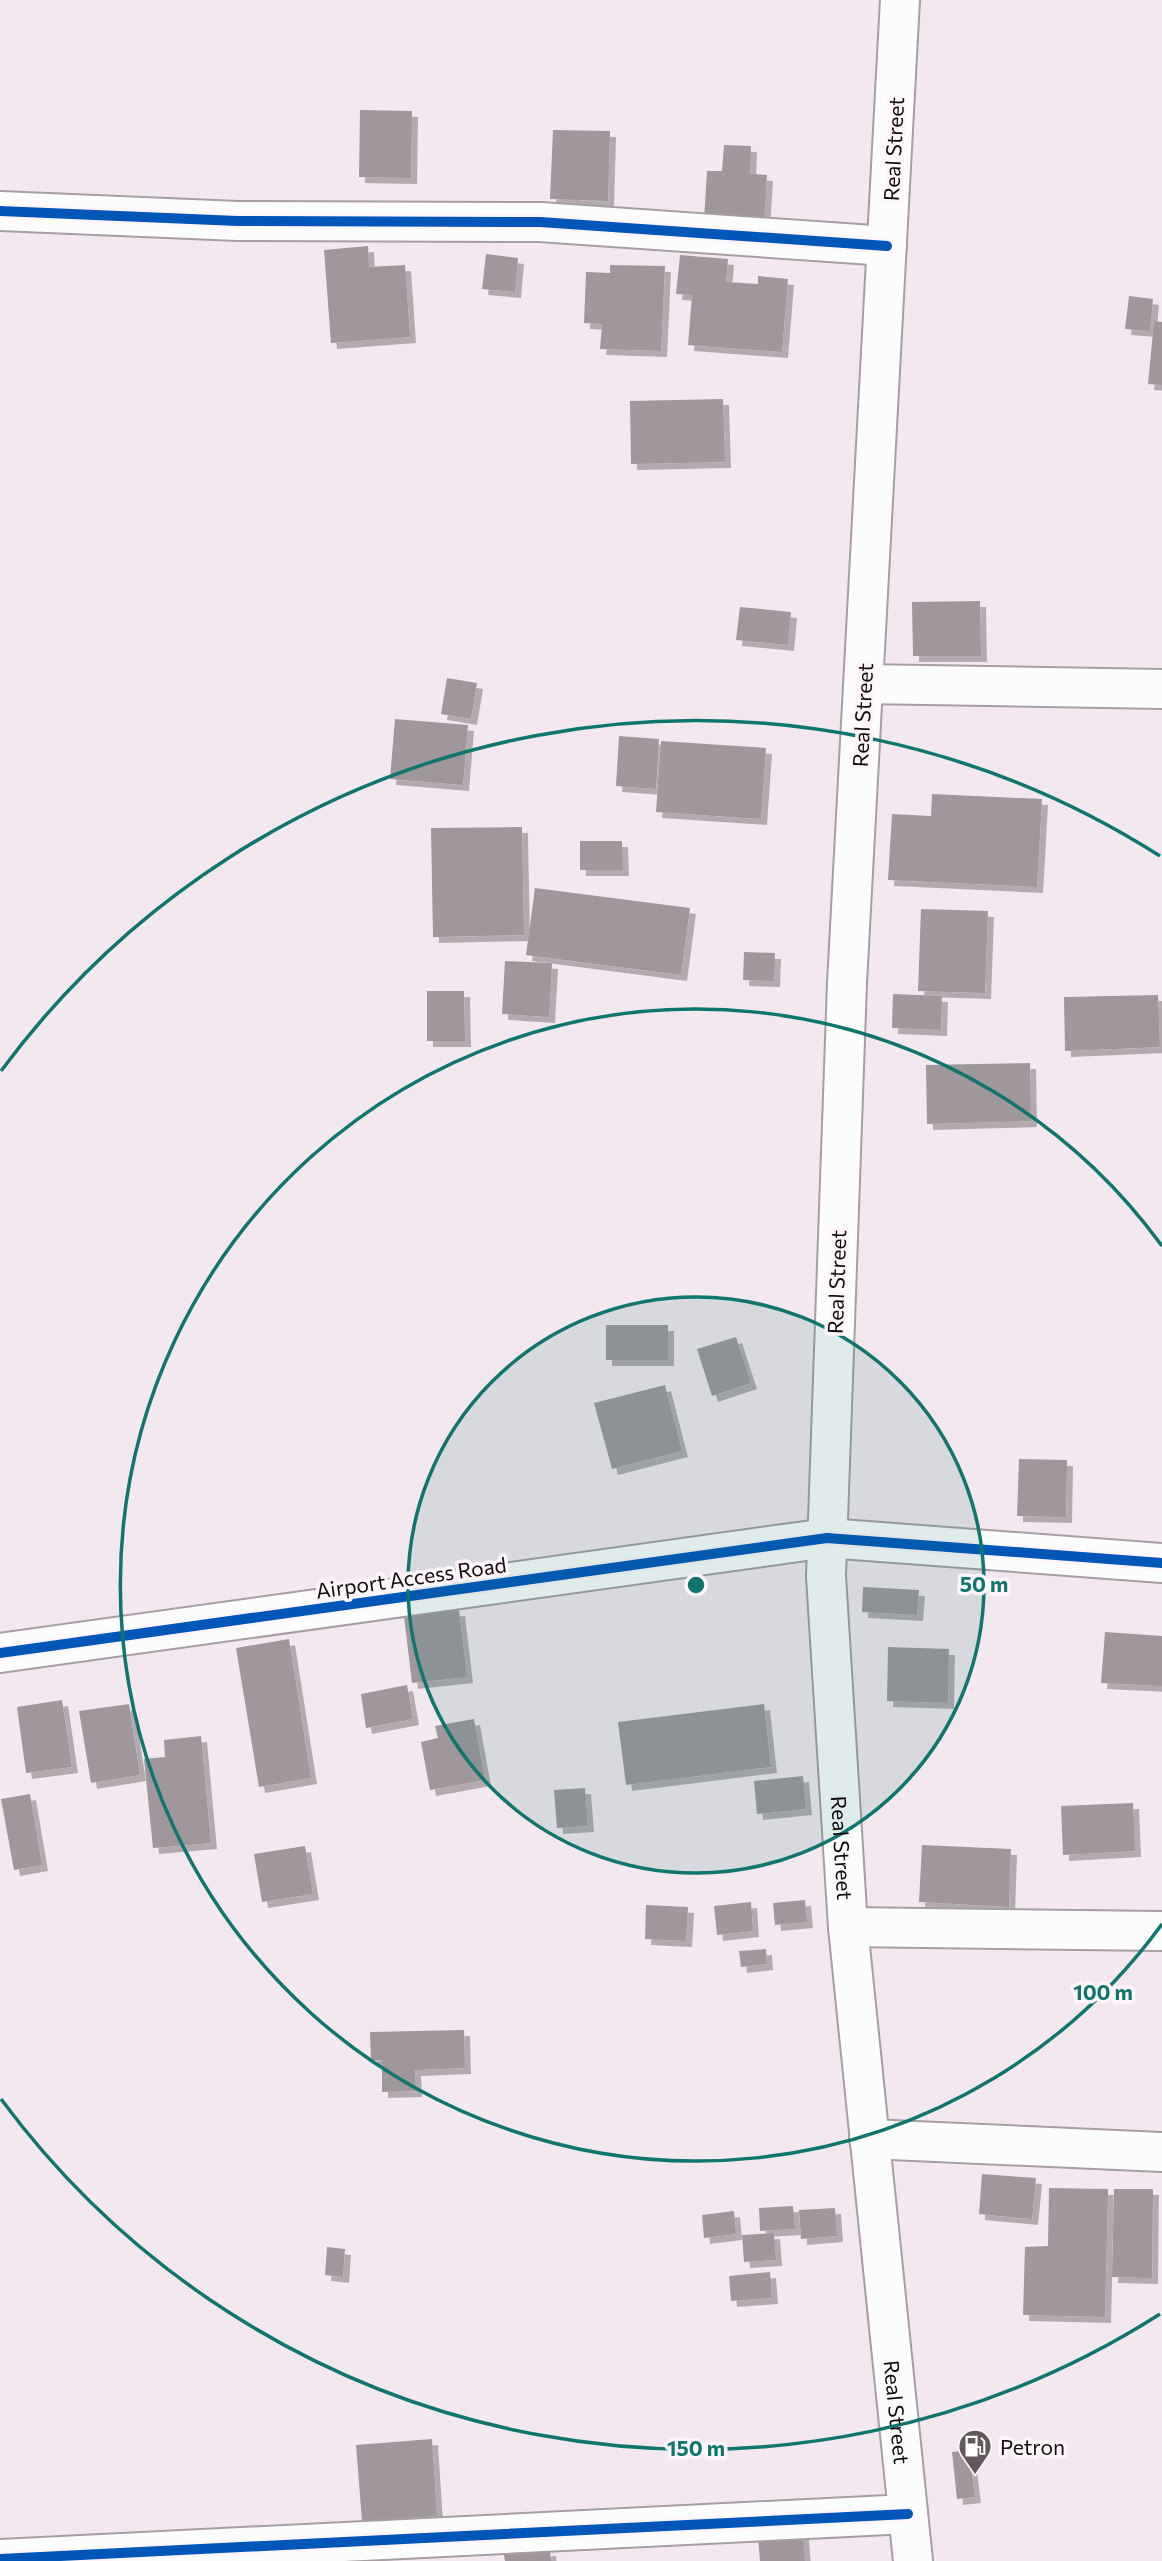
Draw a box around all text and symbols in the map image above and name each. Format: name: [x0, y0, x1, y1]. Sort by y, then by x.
street label: Real Street: [878, 96, 908, 202]
street label: Real Street: [847, 662, 877, 768]
street label: Real Street: [822, 1230, 850, 1334]
street label: Airport Access Road: [314, 1551, 508, 1603]
text: 50 m: [960, 1571, 1008, 1596]
centre of rings: [684, 1573, 708, 1597]
street label: Real Street: [827, 1795, 859, 1900]
text: 100 m: [1073, 1979, 1133, 2004]
street label: Real Street: [880, 2359, 915, 2465]
fuel station icon: Petron: [956, 2427, 994, 2476]
place label: Petron: [1000, 2434, 1065, 2459]
text: 150 m: [667, 2435, 725, 2460]

